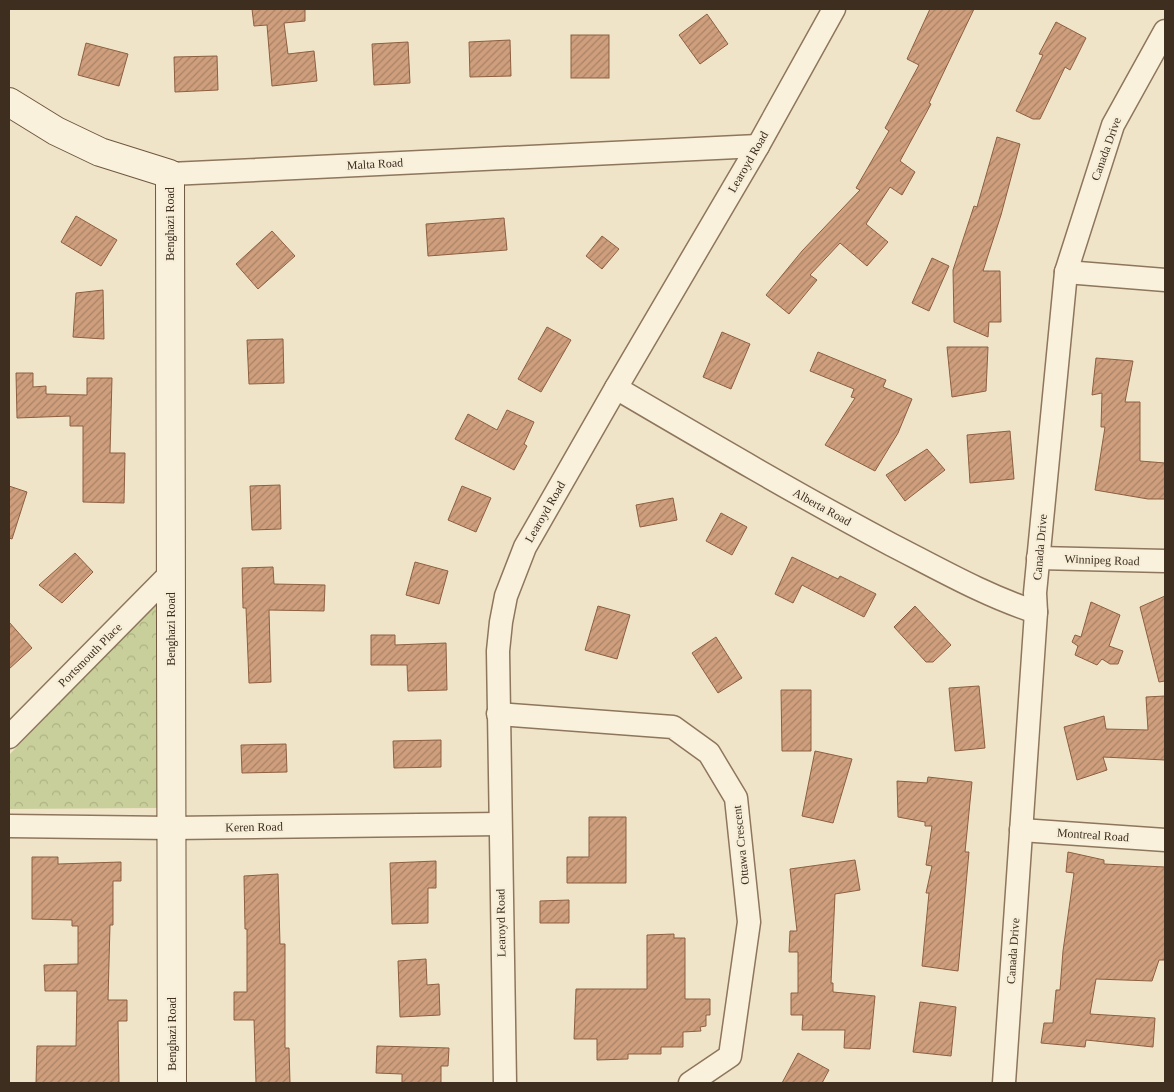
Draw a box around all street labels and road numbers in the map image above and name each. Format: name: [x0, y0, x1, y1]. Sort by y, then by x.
street label: Canada Drive: [1088, 115, 1124, 183]
street label: Learoyd Road: [725, 129, 771, 195]
street label: Malta Road: [347, 156, 403, 172]
street label: Benghazi Road: [163, 187, 177, 261]
street label: Learoyd Road: [522, 479, 568, 545]
street label: Alberta Road: [790, 485, 854, 529]
street label: Canada Drive: [1030, 513, 1050, 581]
street label: Winnipeg Road: [1064, 552, 1140, 568]
street label: Benghazi Road: [164, 592, 178, 666]
street label: Portsmouth Place: [55, 620, 125, 690]
street label: Ottawa Crescent: [730, 804, 752, 885]
street label: Keren Road: [225, 819, 283, 835]
street label: Montreal Road: [1056, 825, 1130, 845]
street label: Learoyd Road: [493, 889, 509, 957]
street label: Canada Drive: [1004, 917, 1022, 985]
street label: Benghazi Road: [165, 997, 179, 1071]

